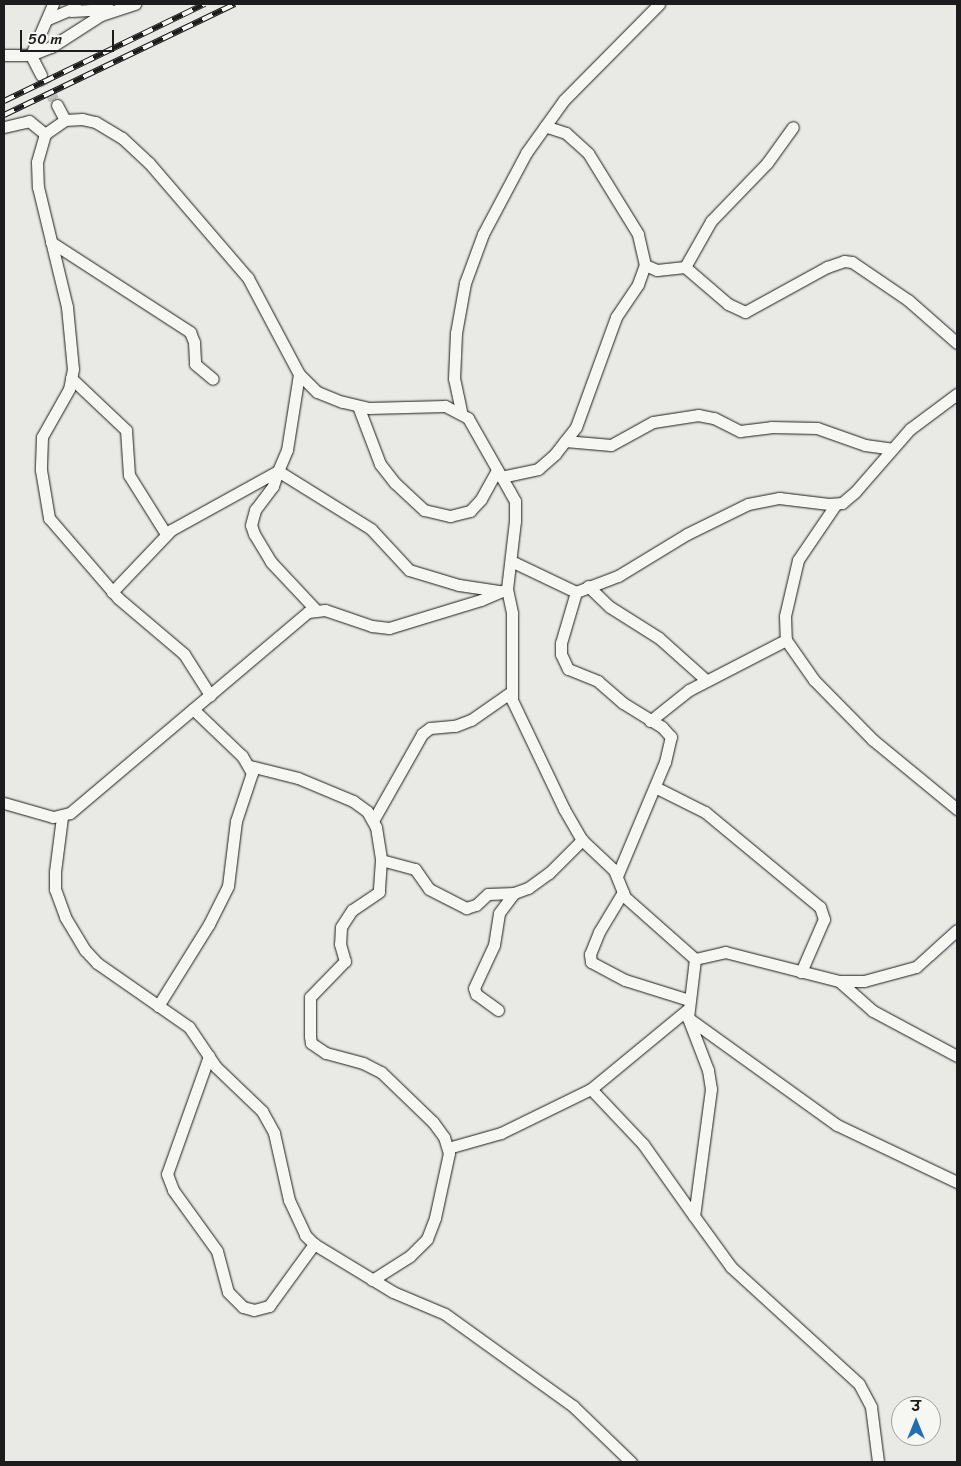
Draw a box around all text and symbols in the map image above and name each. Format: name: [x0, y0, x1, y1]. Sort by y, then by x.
scale bar: [22, 20, 116, 52]
text: 50 m: [28, 26, 62, 52]
text: उ: [911, 1394, 921, 1419]
north arrow: [891, 1396, 941, 1446]

